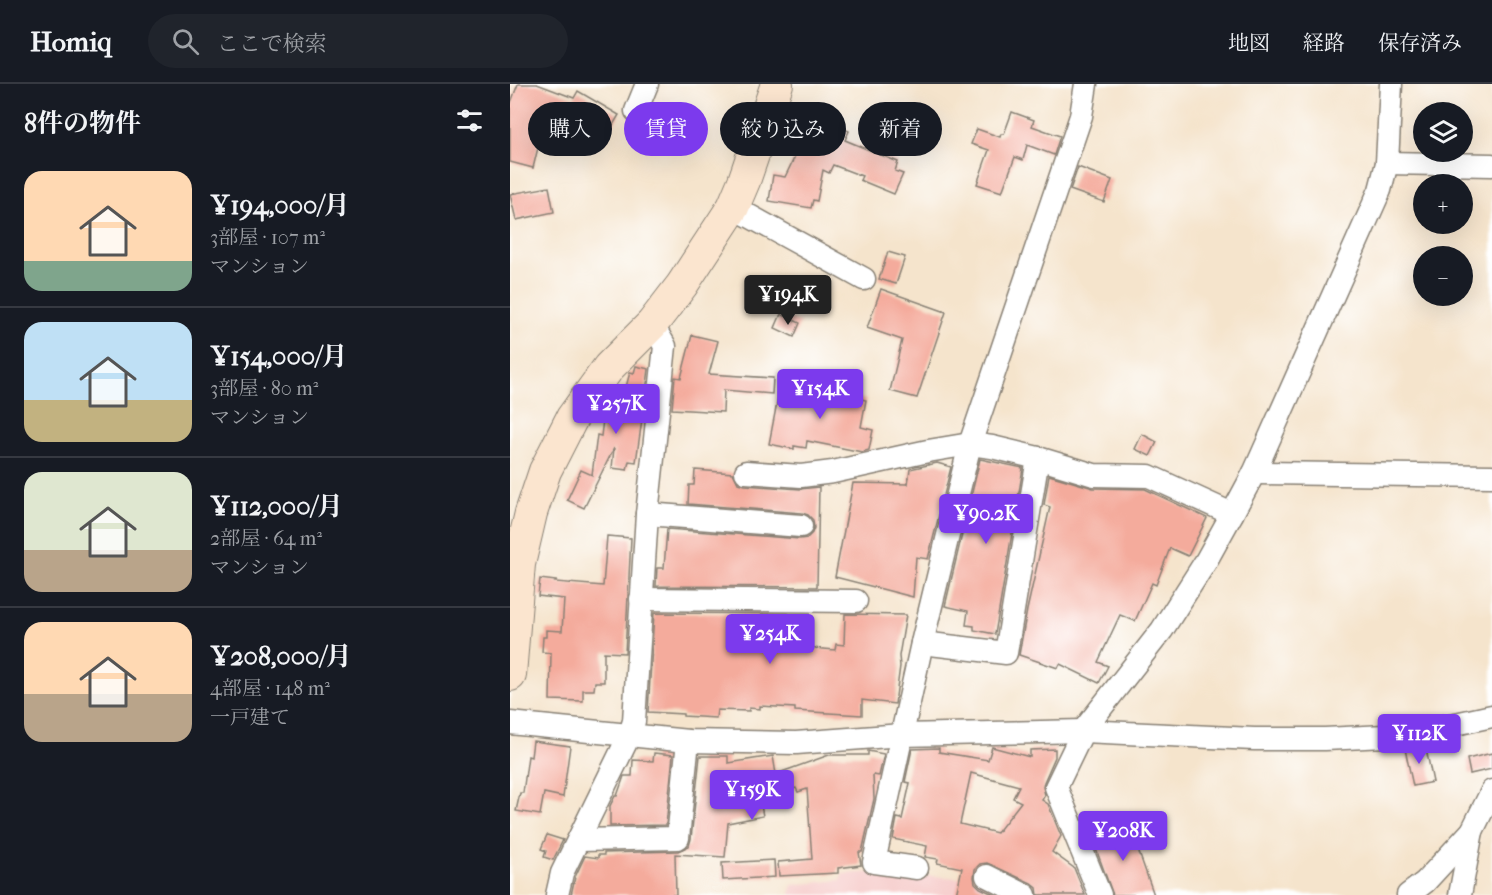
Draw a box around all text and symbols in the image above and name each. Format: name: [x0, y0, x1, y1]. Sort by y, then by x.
search box: [148, 14, 568, 68]
text: Homiq: [30, 25, 112, 58]
icon: search: [169, 25, 202, 58]
text: ここで検索: [217, 31, 327, 57]
text: 地図: [1228, 31, 1270, 55]
text: 経路: [1303, 31, 1345, 55]
text: 保存済み: [1378, 31, 1462, 55]
chip: 購入: [528, 102, 612, 156]
chip: 賃貸: [624, 102, 708, 156]
chip: 絞り込み: [720, 102, 846, 156]
chip: 新着: [858, 102, 942, 156]
map controls: [1413, 102, 1473, 306]
button: layers: [1413, 102, 1473, 162]
icon: filters: [453, 104, 486, 137]
text: 8件の物件: [24, 108, 141, 139]
button: +: [1413, 174, 1473, 234]
text: ¥194,000/月: [210, 190, 350, 221]
icon: home: [72, 195, 144, 267]
text: 3部屋 · 107 m²: [210, 226, 325, 249]
button: −: [1413, 246, 1473, 306]
text: マンション: [210, 255, 309, 278]
pin: ¥194K: [746, 275, 830, 326]
text: ¥194K: [758, 283, 818, 306]
text: ¥154,000/月: [210, 341, 347, 372]
icon: home: [72, 346, 144, 418]
pin: ¥154K: [778, 369, 862, 420]
text: 3部屋 · 80 m²: [210, 377, 318, 400]
text: ¥154K: [791, 377, 849, 400]
pin: ¥257K: [574, 384, 658, 435]
text: ¥257K: [587, 392, 645, 415]
text: マンション: [210, 406, 309, 429]
text: ¥112,000/月: [210, 491, 343, 522]
pin: ¥90.2K: [937, 494, 1035, 545]
icon: home: [72, 496, 144, 568]
text: ¥90.2K: [953, 502, 1019, 525]
text: 2部屋 · 64 m²: [210, 527, 322, 550]
text: マンション: [210, 556, 309, 579]
pin: ¥254K: [728, 614, 812, 665]
text: ¥254K: [740, 622, 800, 645]
text: ¥208,000/月: [210, 641, 352, 672]
icon: home: [72, 646, 144, 718]
text: 4部屋 · 148 m²: [210, 677, 330, 700]
text: 一戸建て: [210, 706, 290, 729]
pin: ¥112K: [1377, 714, 1461, 765]
text: ¥112K: [1392, 722, 1446, 745]
pin: ¥159K: [710, 770, 794, 821]
text: ¥159K: [724, 778, 780, 801]
pin: ¥208K: [1081, 811, 1165, 862]
text: ¥208K: [1092, 819, 1154, 842]

